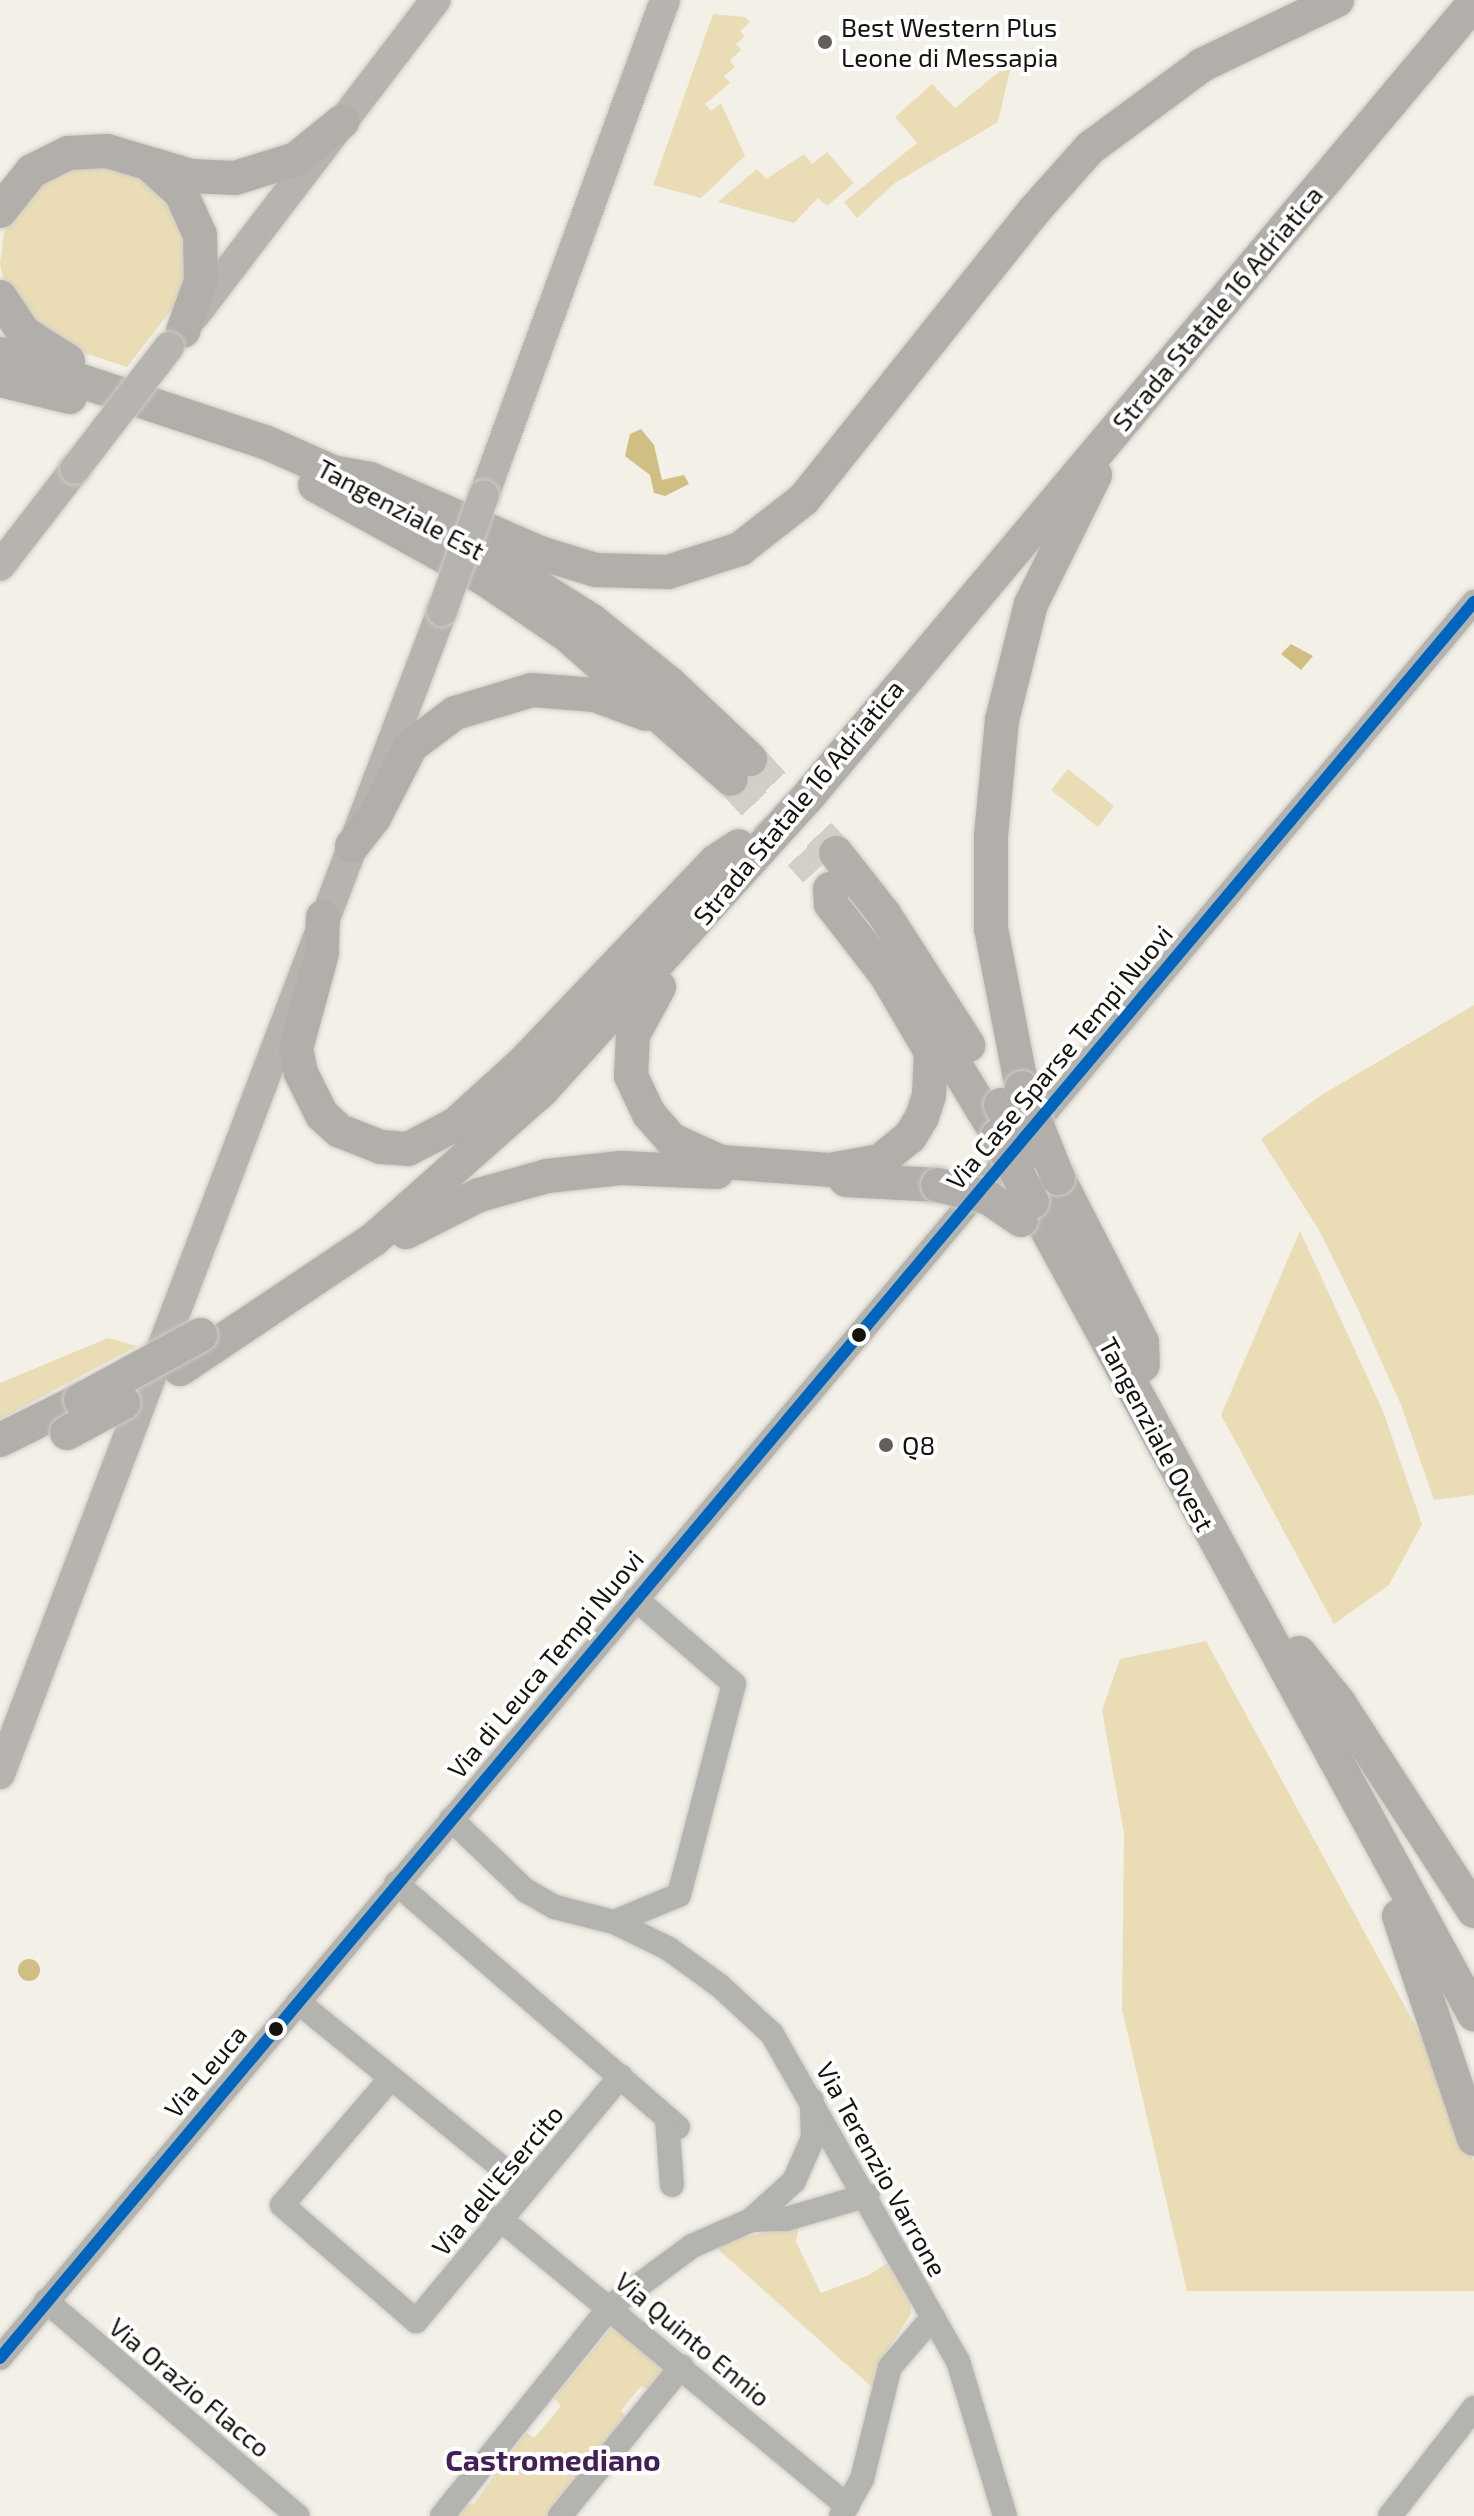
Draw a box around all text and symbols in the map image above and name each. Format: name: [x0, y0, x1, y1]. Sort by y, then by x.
place label: Best Western Plus Leone di Messapia: [841, 11, 1058, 72]
marker: Best Western Plus Leone di Messapia: [816, 33, 834, 51]
street label: Strada Statale 16 Adriatica: [1105, 179, 1329, 437]
street label: Tangenziale Est: [312, 452, 490, 566]
street label: Strada Statale 16 Adriatica: [686, 673, 910, 931]
street label: Via Case Sparse Tempi Nuovi: [939, 918, 1179, 1196]
unlabelled marker: [851, 1327, 867, 1343]
street label: Tangenziale Ovest: [1093, 1332, 1221, 1536]
place label: Q8: [902, 1429, 935, 1461]
marker: Q8: [877, 1436, 895, 1454]
street label: Via di Leuca Tempi Nuovi: [440, 1543, 650, 1785]
street label: Via Leuca: [157, 2018, 253, 2124]
unlabelled marker: [268, 2021, 284, 2037]
street label: Via Terenzio Varrone: [810, 2056, 954, 2282]
street label: Via dell'Esercito: [425, 2098, 569, 2262]
street label: Via Quinto Ennio: [609, 2265, 777, 2413]
street label: Via Orazio Flacco: [103, 2311, 277, 2463]
district label: Castromediano: [445, 2441, 661, 2477]

